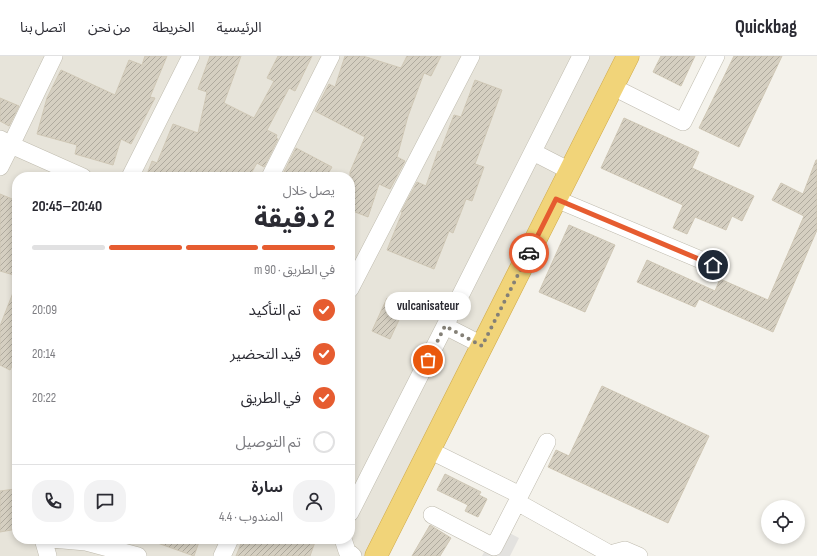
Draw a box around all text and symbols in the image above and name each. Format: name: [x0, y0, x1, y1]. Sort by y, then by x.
text: Quickbag: [735, 16, 797, 39]
text: اتصل بنا: [20, 19, 66, 36]
text: من نحن: [88, 19, 131, 36]
text: الخريطة: [153, 19, 195, 36]
text: الرئيسية: [217, 19, 262, 36]
text: يصل خلال: [283, 183, 335, 199]
text: 20:40–20:45: [32, 197, 102, 216]
text: 2 دقيقة: [254, 204, 335, 235]
courier: [509, 233, 549, 273]
icon: car: [518, 242, 540, 264]
pin: [696, 248, 730, 282]
icon: home: [702, 254, 724, 276]
text: في الطريق · 90 m: [254, 262, 335, 278]
callout: vulcanisateur: [385, 292, 471, 320]
text: vulcanisateur: [397, 298, 459, 314]
icon: check: [313, 299, 335, 321]
text: تم التأكيد: [249, 301, 301, 320]
text: 20:09: [32, 302, 57, 318]
icon: check: [313, 343, 335, 365]
pin: [411, 343, 445, 377]
text: قيد التحضير: [230, 345, 301, 364]
text: 20:14: [32, 346, 55, 362]
icon: bag: [417, 349, 439, 371]
icon: check: [313, 387, 335, 409]
text: في الطريق: [241, 389, 301, 408]
text: 20:22: [32, 390, 56, 406]
text: تم التوصيل: [235, 433, 301, 452]
text: سارة: [251, 478, 283, 497]
button: phone: [32, 480, 74, 522]
button: chat: [84, 480, 126, 522]
button: person: [293, 480, 335, 522]
map controls: [761, 500, 805, 544]
button: locate: [761, 500, 805, 544]
text: المندوب · 4.4: [219, 509, 283, 525]

